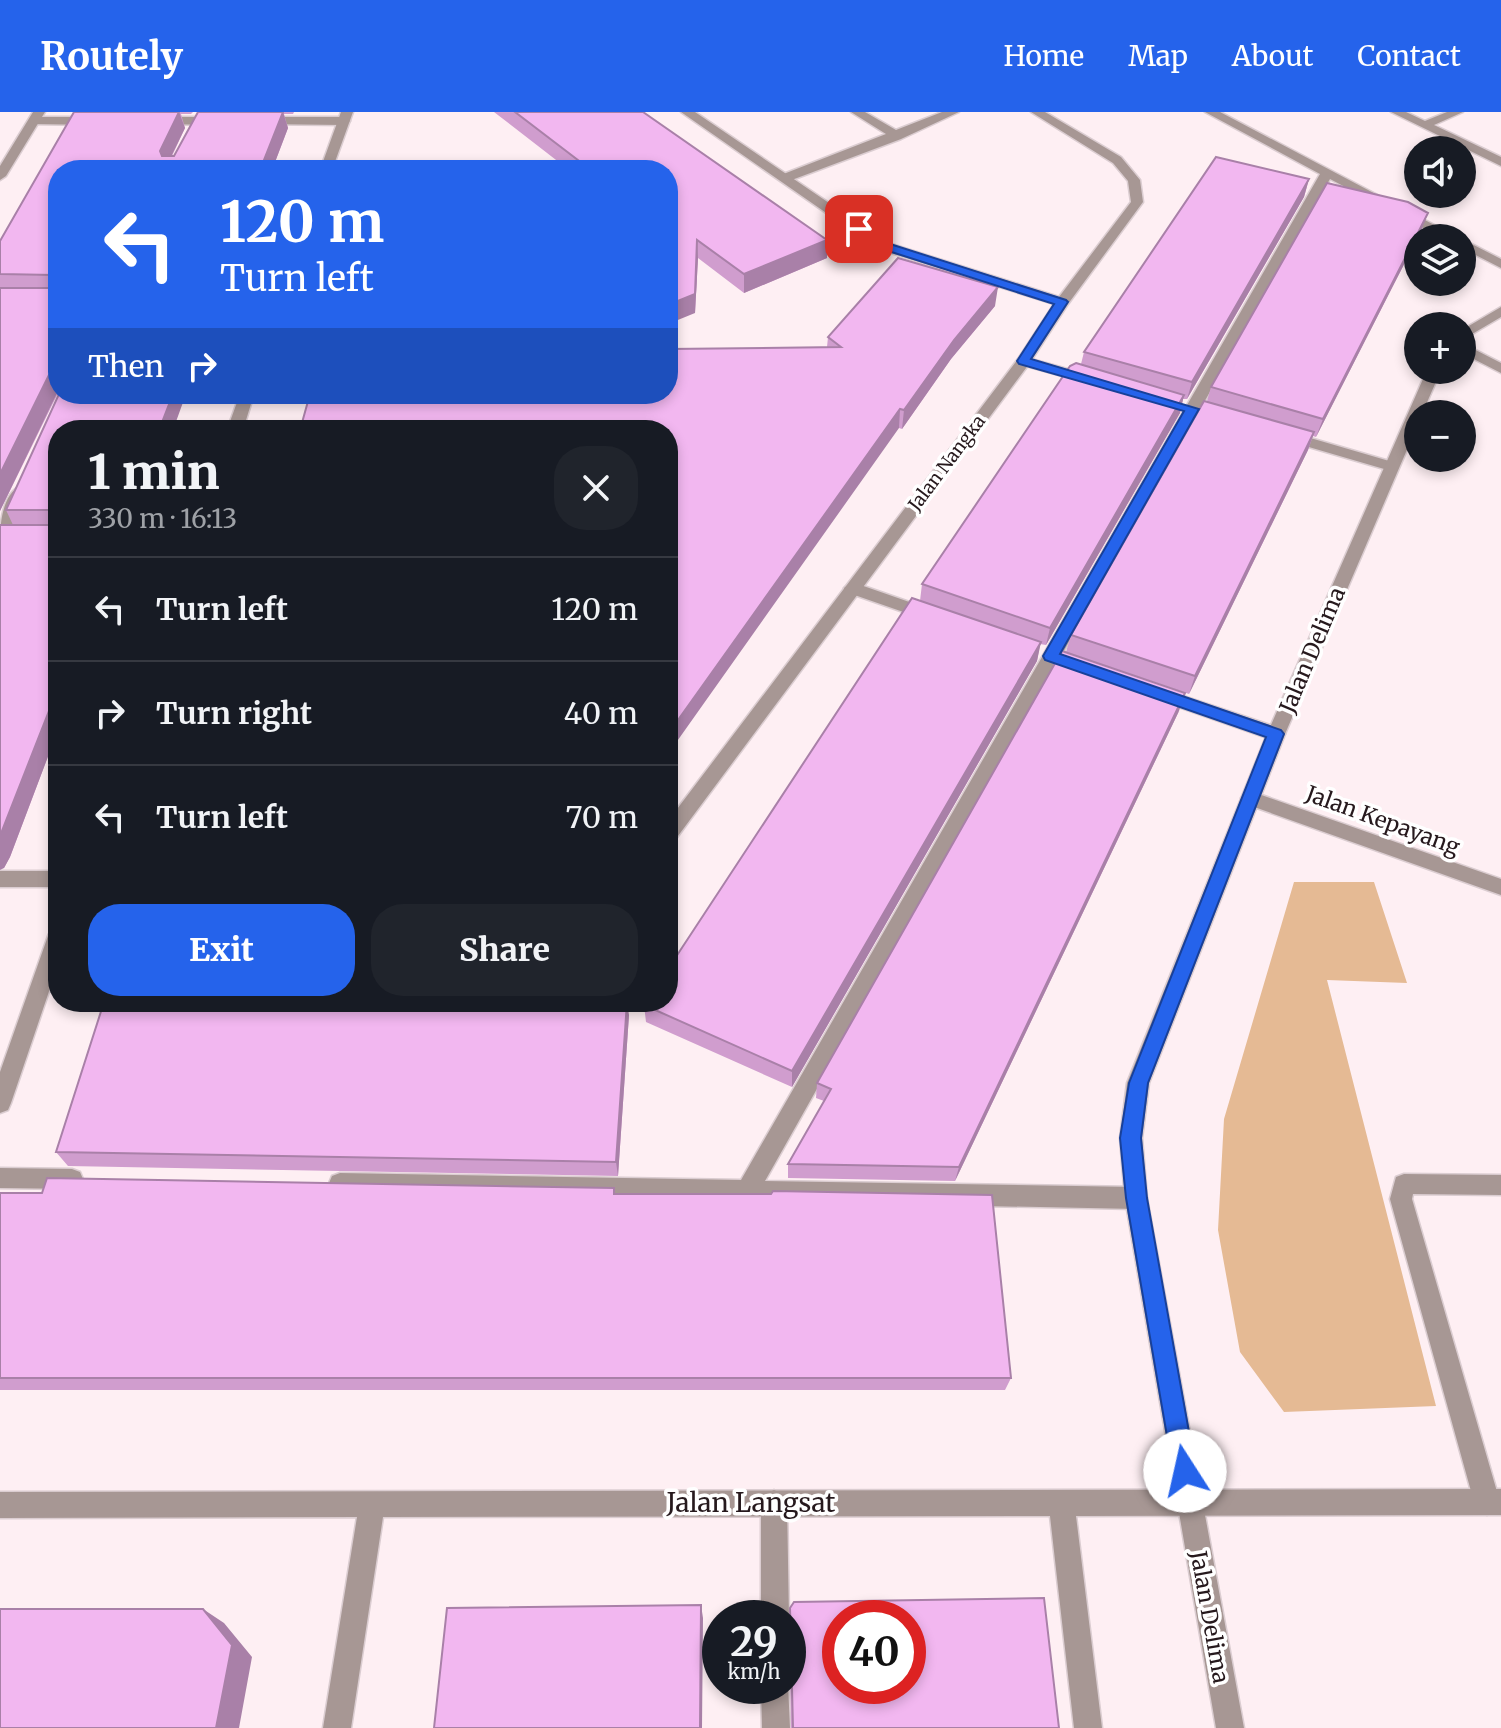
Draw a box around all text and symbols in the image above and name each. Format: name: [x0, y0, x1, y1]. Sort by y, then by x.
text: Routely: [40, 33, 183, 80]
text: Home: [1003, 38, 1084, 74]
text: Map: [1128, 38, 1188, 74]
text: About: [1232, 38, 1313, 74]
text: Contact: [1357, 38, 1461, 74]
map controls: [1404, 136, 1476, 472]
button: sound: [1404, 136, 1476, 208]
text: 120 m: [220, 187, 384, 257]
icon: left: [88, 192, 192, 296]
pin: [825, 195, 893, 263]
icon: arrive: [837, 207, 881, 251]
button: layers: [1404, 224, 1476, 296]
text: Turn left: [220, 256, 374, 301]
button: +: [1404, 312, 1476, 384]
icon: right: [180, 344, 224, 388]
text: Then: [88, 347, 164, 385]
button: −: [1404, 400, 1476, 472]
street label: Jalan Nangka: [902, 410, 990, 516]
text: 1 min: [88, 442, 220, 502]
button: close: [554, 446, 638, 530]
text: 330 m · 16:13: [88, 502, 237, 535]
street label: Jalan Delima: [1273, 583, 1351, 718]
icon: left: [88, 587, 132, 631]
text: Turn left: [156, 590, 288, 628]
text: 120 m: [551, 590, 638, 628]
icon: right: [88, 691, 132, 735]
text: Turn right: [156, 694, 312, 732]
text: 40 m: [564, 694, 638, 732]
street label: Jalan Kepayang: [1301, 779, 1464, 861]
icon: left: [88, 795, 132, 839]
text: Turn left: [156, 798, 288, 836]
text: 70 m: [565, 798, 638, 836]
button: Exit: [88, 904, 355, 996]
button: Share: [371, 904, 638, 996]
position arrow: [1143, 1429, 1227, 1513]
street label: Jalan Langsat: [666, 1486, 835, 1519]
street label: Jalan Delima: [1184, 1548, 1235, 1686]
speed limit sign: 40: [822, 1600, 926, 1704]
text: 29: [730, 1617, 778, 1667]
text: km/h: [728, 1659, 780, 1684]

